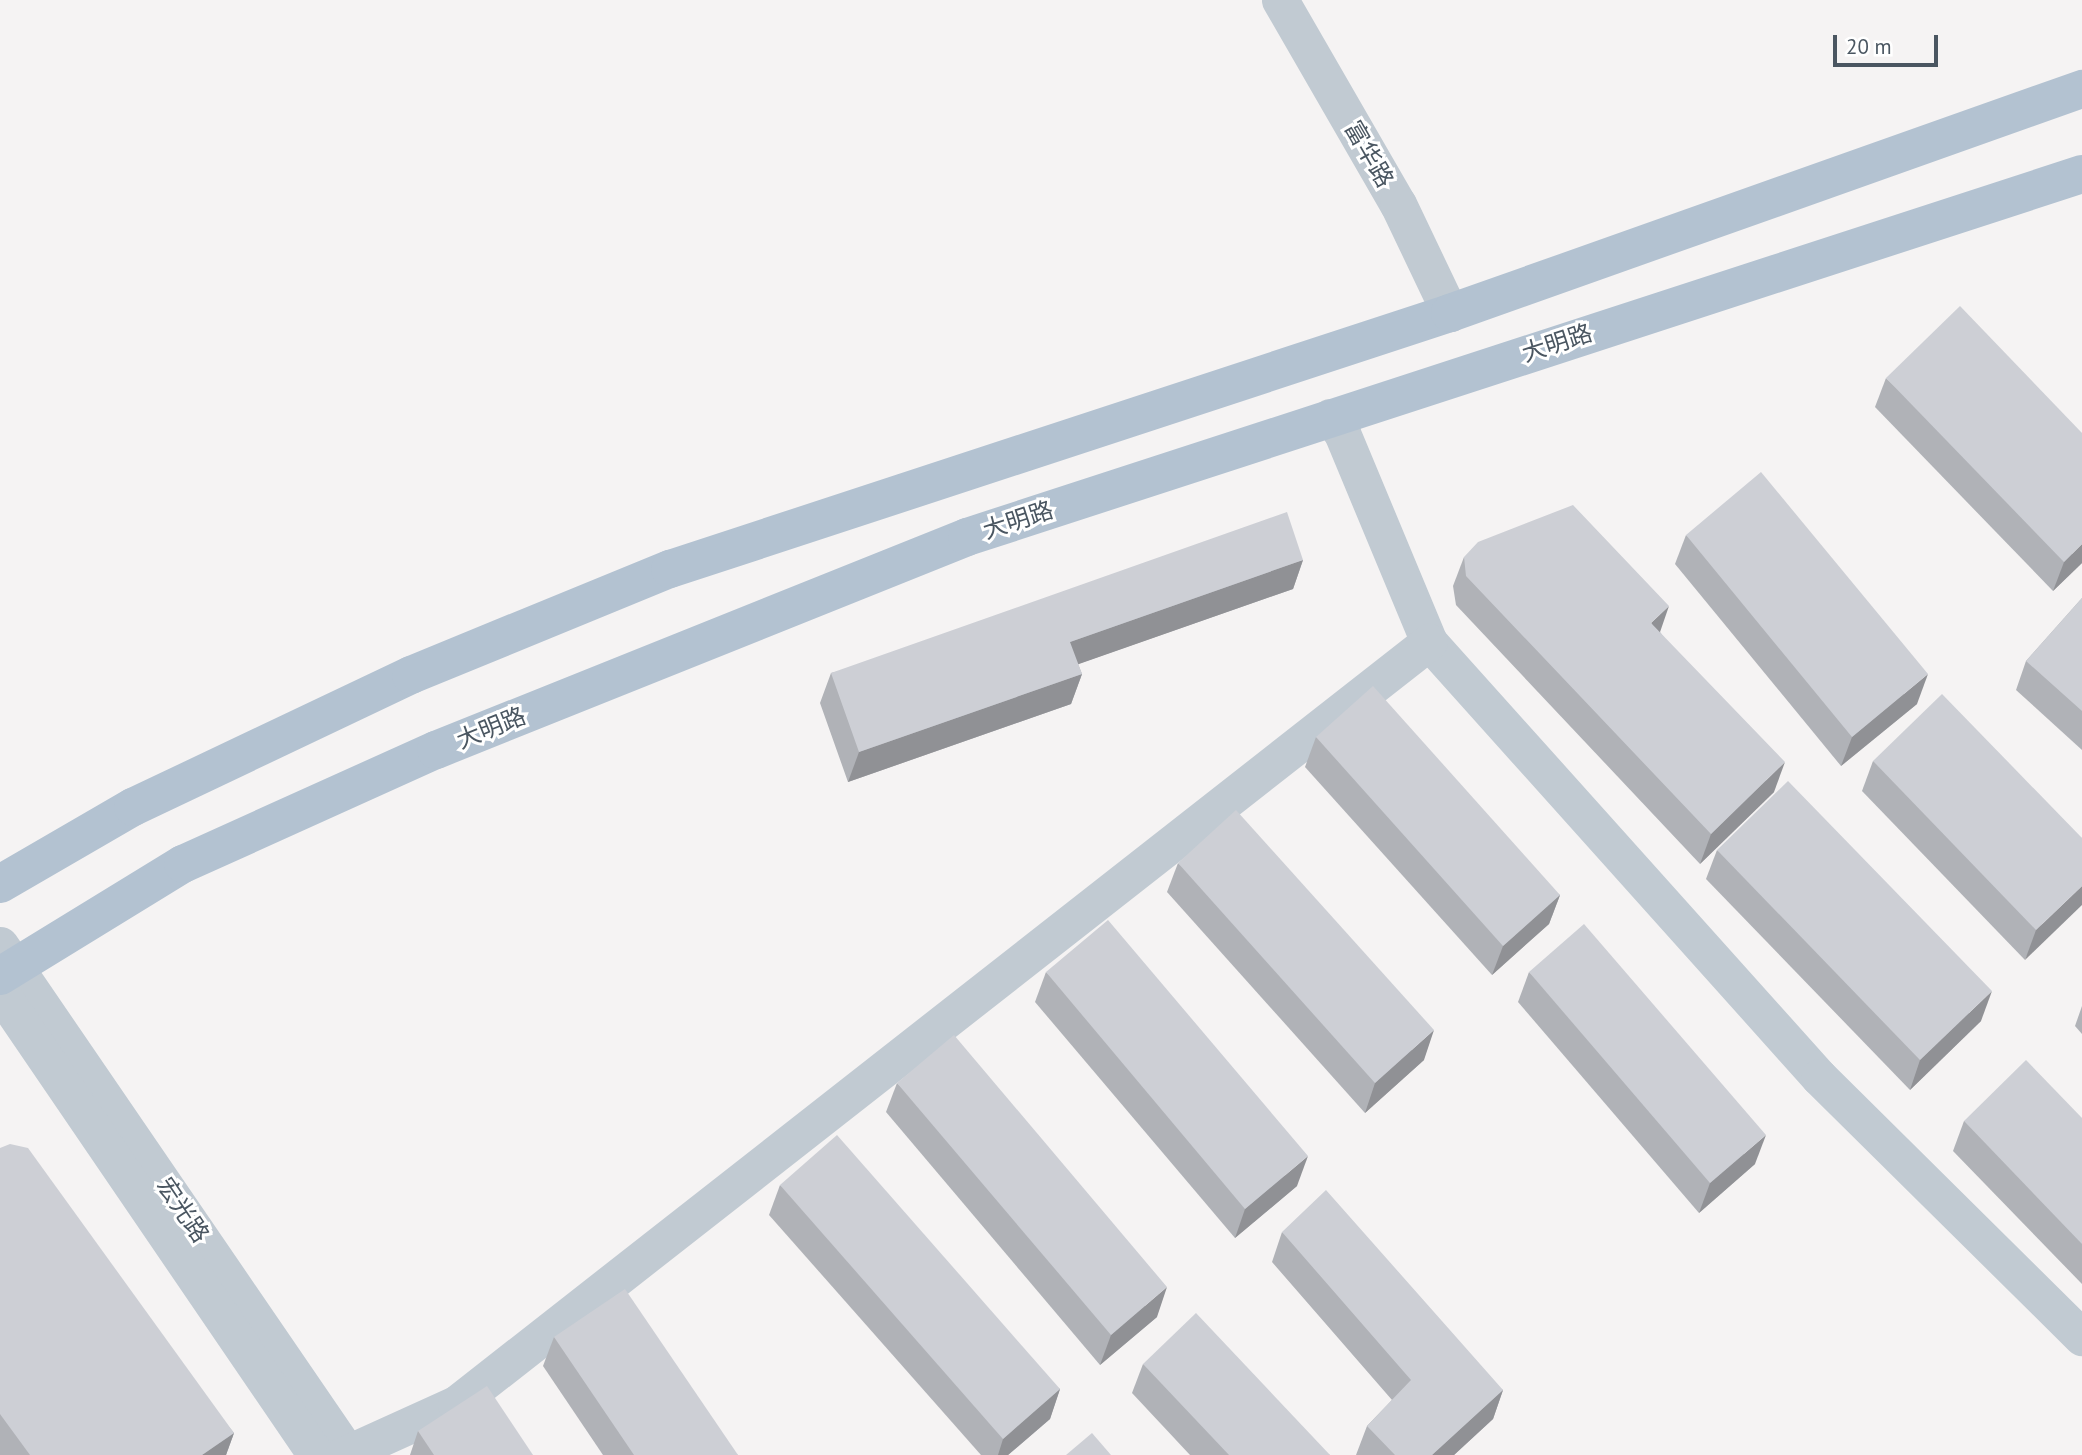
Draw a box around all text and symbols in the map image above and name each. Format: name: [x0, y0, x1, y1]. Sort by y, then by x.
scale bar: [1837, 21, 1942, 65]
text: 20 m: [1846, 33, 1892, 60]
street label: 富华路: [1339, 116, 1399, 192]
street label: 大明路: [1518, 318, 1596, 368]
street label: 大明路: [979, 495, 1057, 545]
street label: 大明路: [452, 701, 530, 755]
street label: 宏光路: [151, 1172, 215, 1248]

